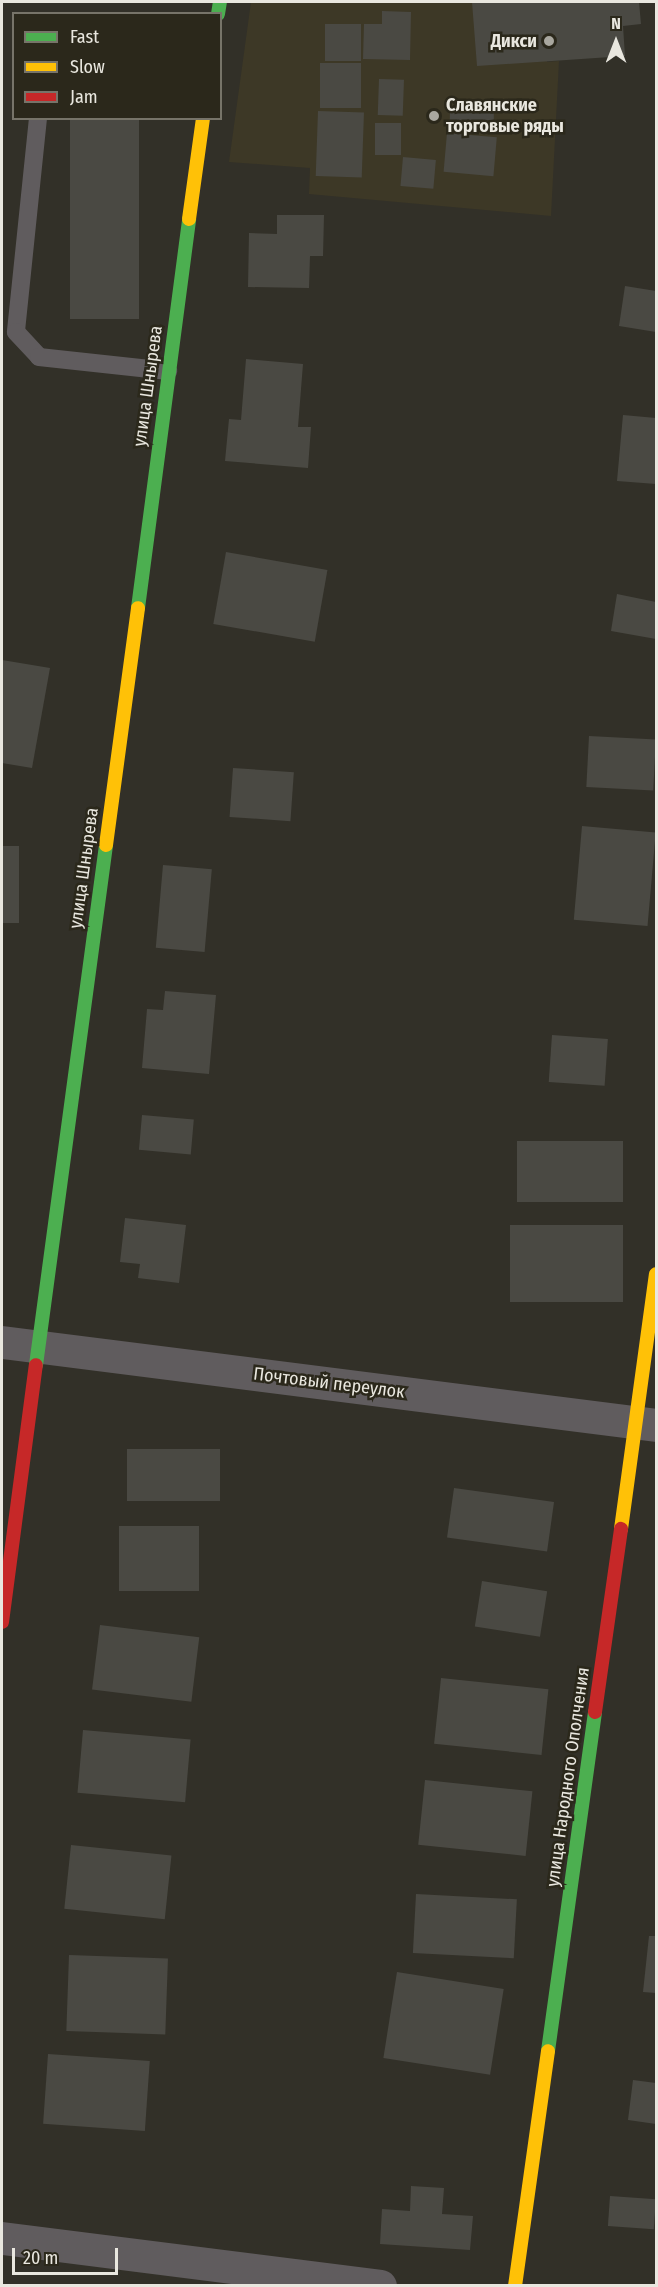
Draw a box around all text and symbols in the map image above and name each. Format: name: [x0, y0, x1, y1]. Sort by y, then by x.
legend: [12, 12, 222, 120]
north arrow: [586, 12, 646, 72]
text: N: [611, 14, 621, 33]
text: Fast: [70, 26, 99, 48]
place label: Дикси: [491, 30, 537, 52]
marker: Дикси: [542, 34, 556, 48]
text: Slow: [70, 56, 105, 78]
text: Jam: [70, 86, 98, 108]
place label: Славянские торговые ряды: [446, 95, 564, 138]
marker: Славянские торговые ряды: [427, 109, 441, 123]
street label: улица Шнырева: [129, 324, 167, 448]
street label: улица Шнырева: [65, 806, 103, 930]
street label: Почтовый переулок: [252, 1363, 406, 1403]
street label: улица Народного Ополчения: [542, 1666, 594, 1888]
scale bar: [15, 2236, 122, 2274]
text: 20 m: [23, 2247, 58, 2269]

